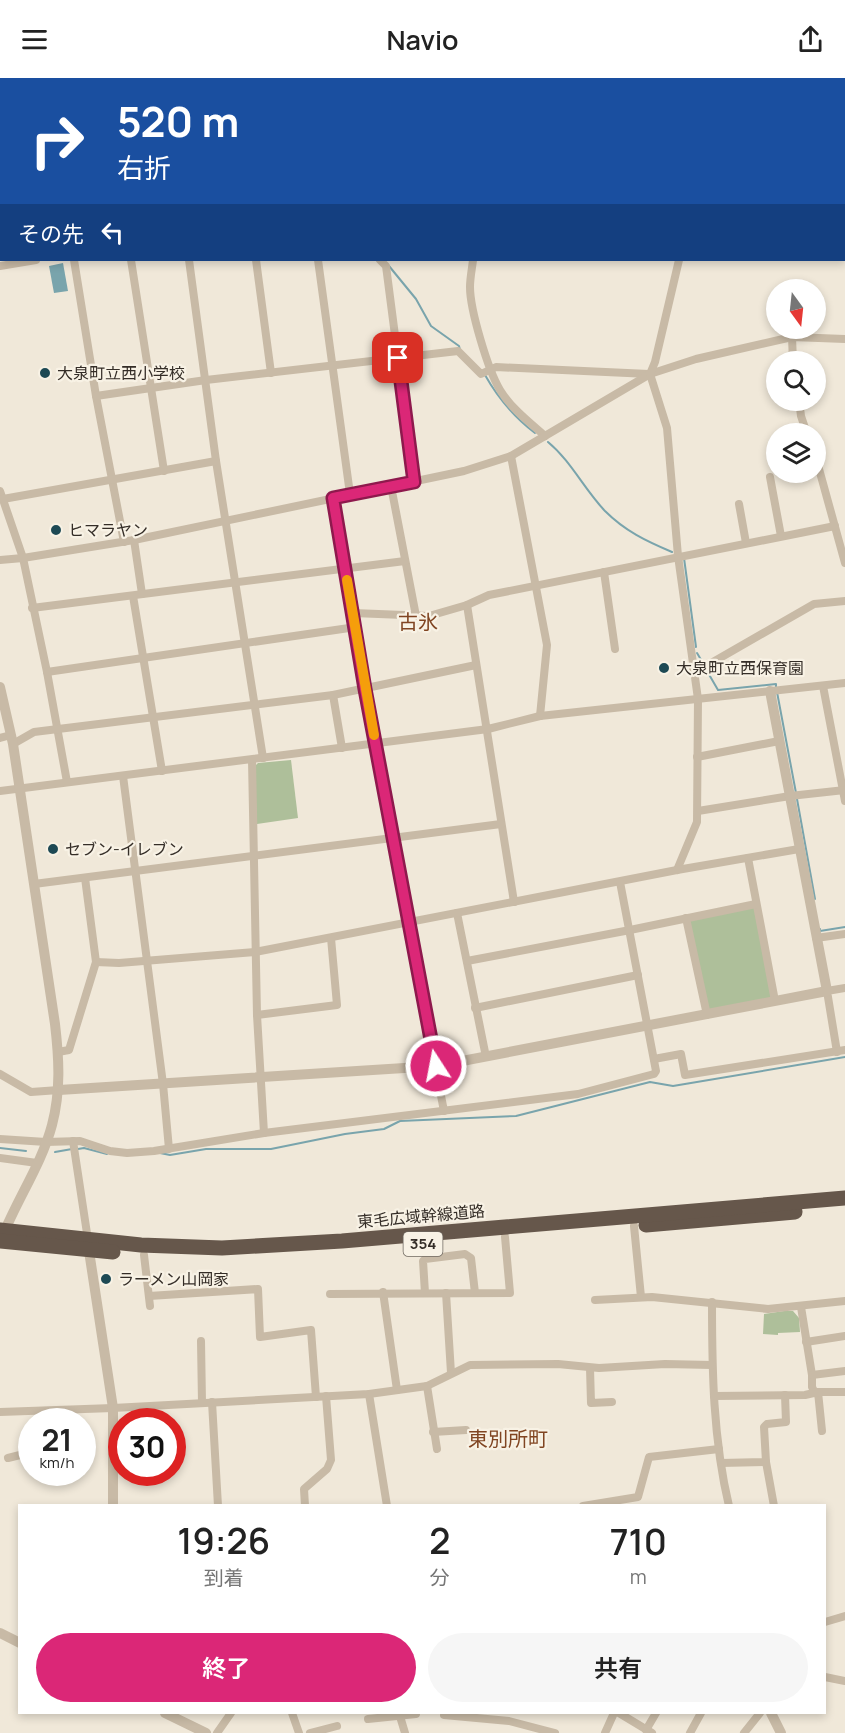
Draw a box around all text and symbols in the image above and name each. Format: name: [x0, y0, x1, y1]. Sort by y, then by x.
text: Navio: [386, 21, 459, 58]
icon: menu: [18, 23, 51, 56]
icon: share: [794, 23, 827, 56]
text: 520 m: [117, 92, 239, 150]
icon: right: [18, 102, 96, 180]
text: 右折: [117, 149, 171, 186]
icon: left: [96, 216, 129, 249]
text: その先: [18, 219, 84, 249]
north arrow: [766, 279, 826, 339]
map controls: [766, 279, 826, 483]
pin: [372, 332, 423, 383]
icon: arrive: [381, 341, 414, 374]
button: search: [766, 351, 826, 411]
place label: 大泉町立西小学校: [57, 362, 185, 384]
marker: 大泉町立西小学校: [38, 366, 52, 380]
button: layers: [766, 423, 826, 483]
place label: ヒマラヤン: [68, 519, 148, 541]
marker: ヒマラヤン: [49, 523, 63, 537]
district label: 古氷: [398, 608, 438, 635]
place label: 大泉町立西保育園: [676, 657, 804, 679]
marker: 大泉町立西保育園: [657, 661, 671, 675]
place label: セブン-イレブン: [65, 838, 184, 860]
marker: セブン-イレブン: [46, 842, 60, 856]
position arrow: [404, 1034, 468, 1098]
street label: 東毛広域幹線道路: [356, 1199, 486, 1233]
road number: 354: [404, 1232, 442, 1256]
place label: ラーメン山岡家: [118, 1268, 229, 1290]
marker: ラーメン山岡家: [99, 1272, 113, 1286]
speed limit sign: 30: [108, 1408, 186, 1486]
text: 21: [41, 1419, 73, 1460]
district label: 東別所町: [468, 1425, 548, 1452]
text: km/h: [40, 1452, 74, 1473]
text: 19:26: [177, 1516, 270, 1565]
text: 2: [429, 1516, 450, 1565]
text: 710: [610, 1517, 667, 1566]
text: m: [630, 1563, 647, 1590]
text: 到着: [204, 1564, 244, 1591]
text: 分: [430, 1564, 450, 1591]
button: 終了: [36, 1633, 416, 1702]
button: 共有: [428, 1633, 808, 1702]

